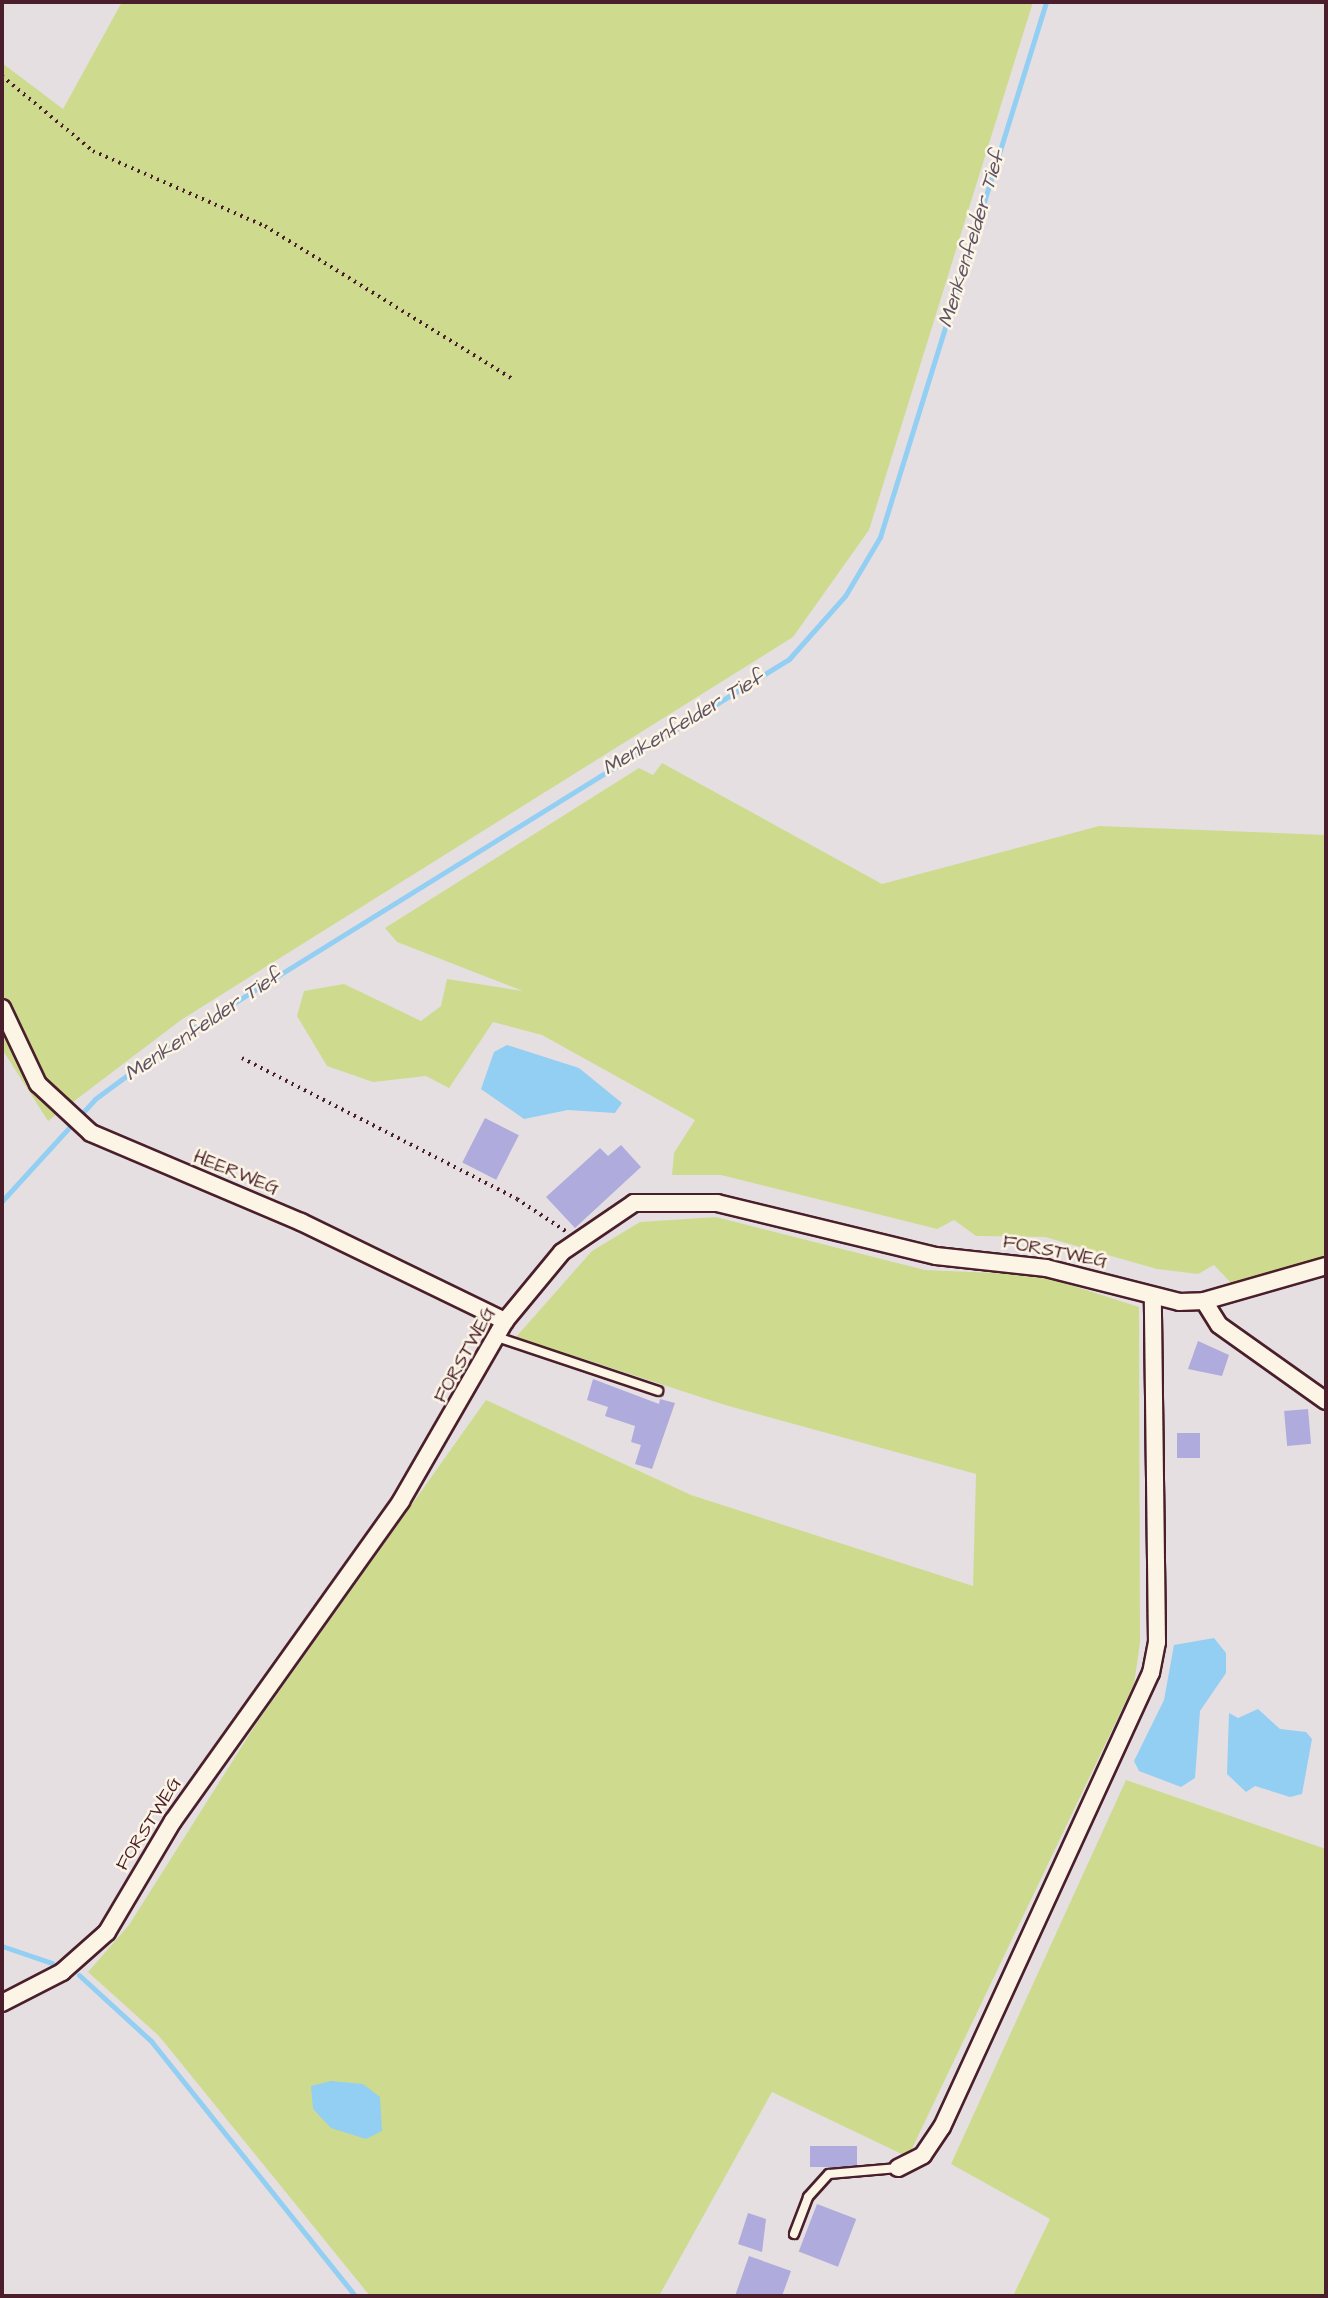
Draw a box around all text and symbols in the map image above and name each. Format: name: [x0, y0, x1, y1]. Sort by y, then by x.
water label: Menkenfelder Tief: [933, 148, 1011, 330]
water label: Menkenfelder Tief: [598, 665, 768, 781]
water label: Menkenfelder Tief: [120, 963, 286, 1087]
street label: HEERWEG: [190, 1146, 282, 1200]
street label: FORSTWEG: [1001, 1231, 1109, 1273]
street label: FORSTWEG: [429, 1303, 501, 1407]
street label: FORSTWEG: [111, 1773, 187, 1875]

